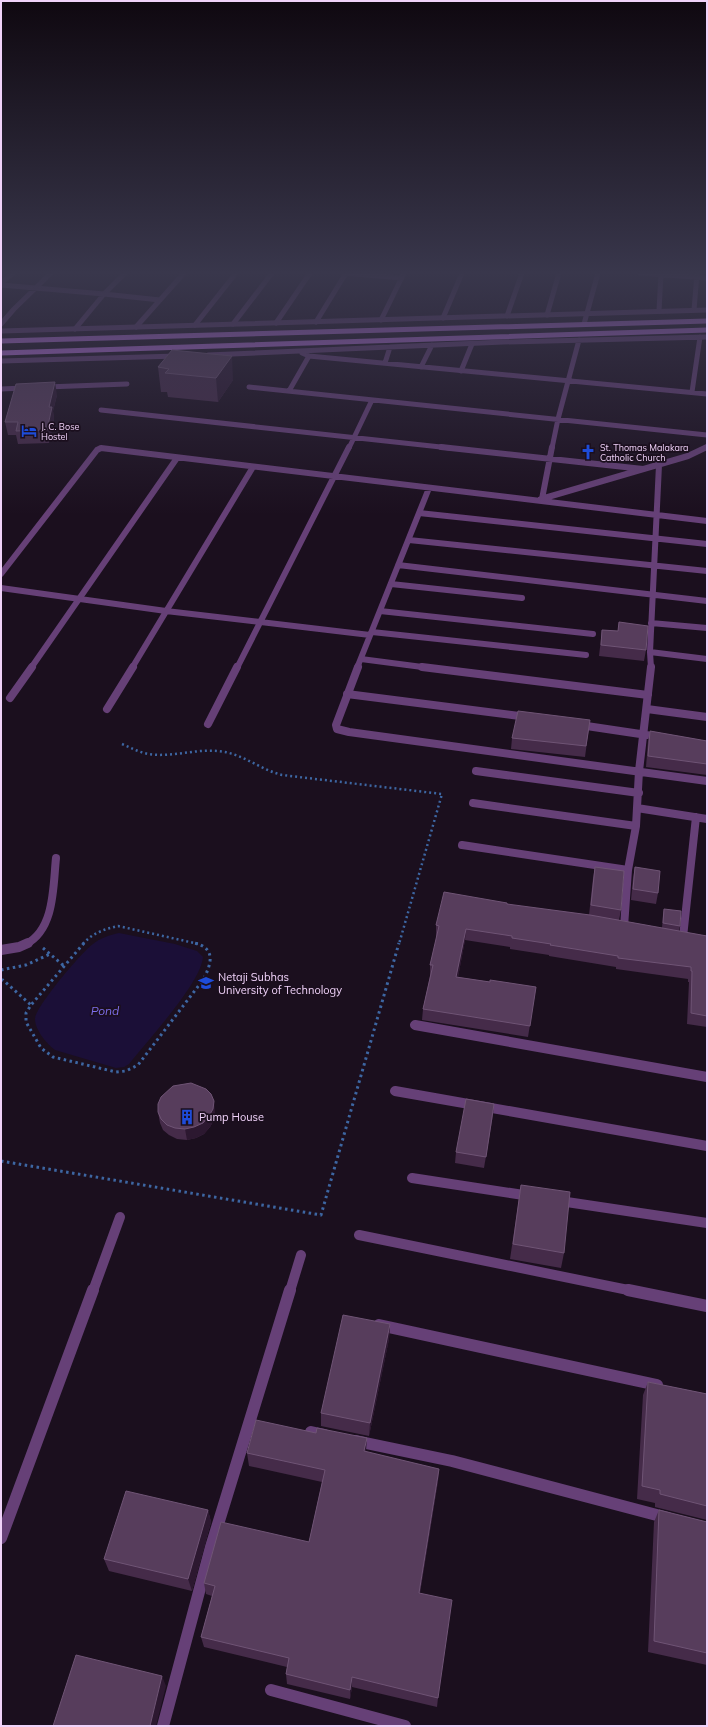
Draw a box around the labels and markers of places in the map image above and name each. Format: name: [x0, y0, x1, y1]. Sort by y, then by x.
place label: J. C. Bose Hostel: [41, 421, 80, 442]
hotel icon: J. C. Bose Hostel: [20, 422, 38, 440]
place label: St. Thomas Malakara Catholic Church: [600, 442, 689, 463]
church icon: St. Thomas Malakara Catholic Church: [579, 443, 597, 461]
place label: Netaji Subhas University of Technology: [218, 970, 342, 997]
school or university icon: Netaji Subhas University of Technology: [197, 974, 215, 992]
building icon: Pump House: [178, 1108, 196, 1126]
place label: Pump House: [199, 1110, 264, 1124]

